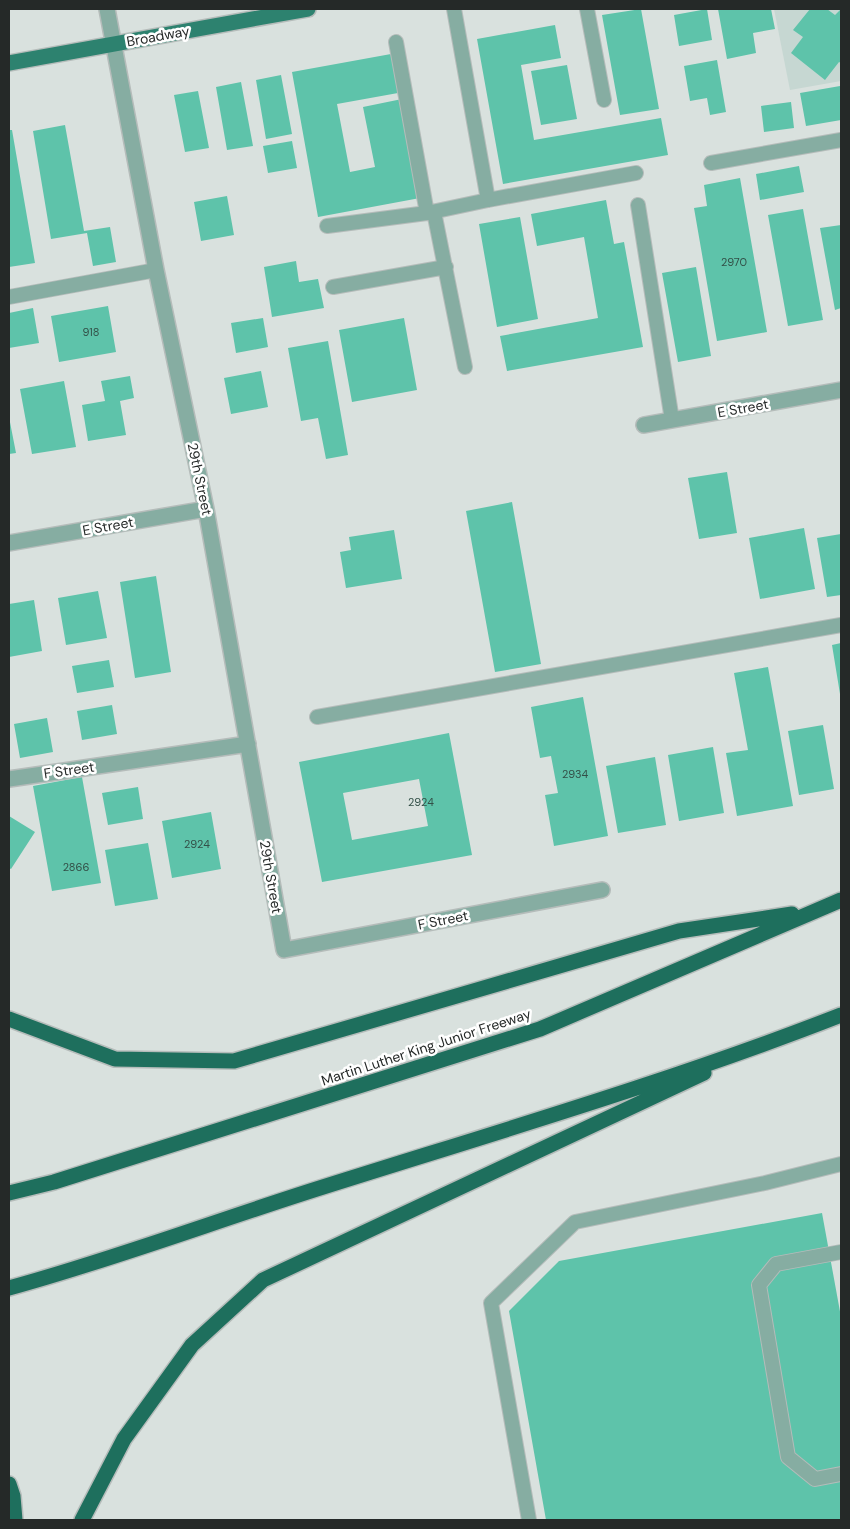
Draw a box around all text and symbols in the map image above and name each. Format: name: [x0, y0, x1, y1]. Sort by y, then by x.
street label: Broadway: [125, 22, 191, 50]
house number: 2970: [721, 255, 747, 269]
house number: 918: [83, 325, 99, 339]
street label: E Street: [716, 395, 770, 421]
street label: 29th Street: [184, 441, 216, 517]
street label: E Street: [81, 513, 135, 539]
street label: F Street: [43, 758, 95, 782]
house number: 2934: [562, 767, 588, 781]
house number: 2924: [408, 795, 434, 809]
house number: 2924: [184, 837, 210, 851]
street label: 29th Street: [256, 839, 286, 915]
house number: 2866: [63, 860, 89, 874]
street label: F Street: [416, 906, 470, 934]
street label: Martin Luther King Junior Freeway: [319, 1004, 533, 1089]

